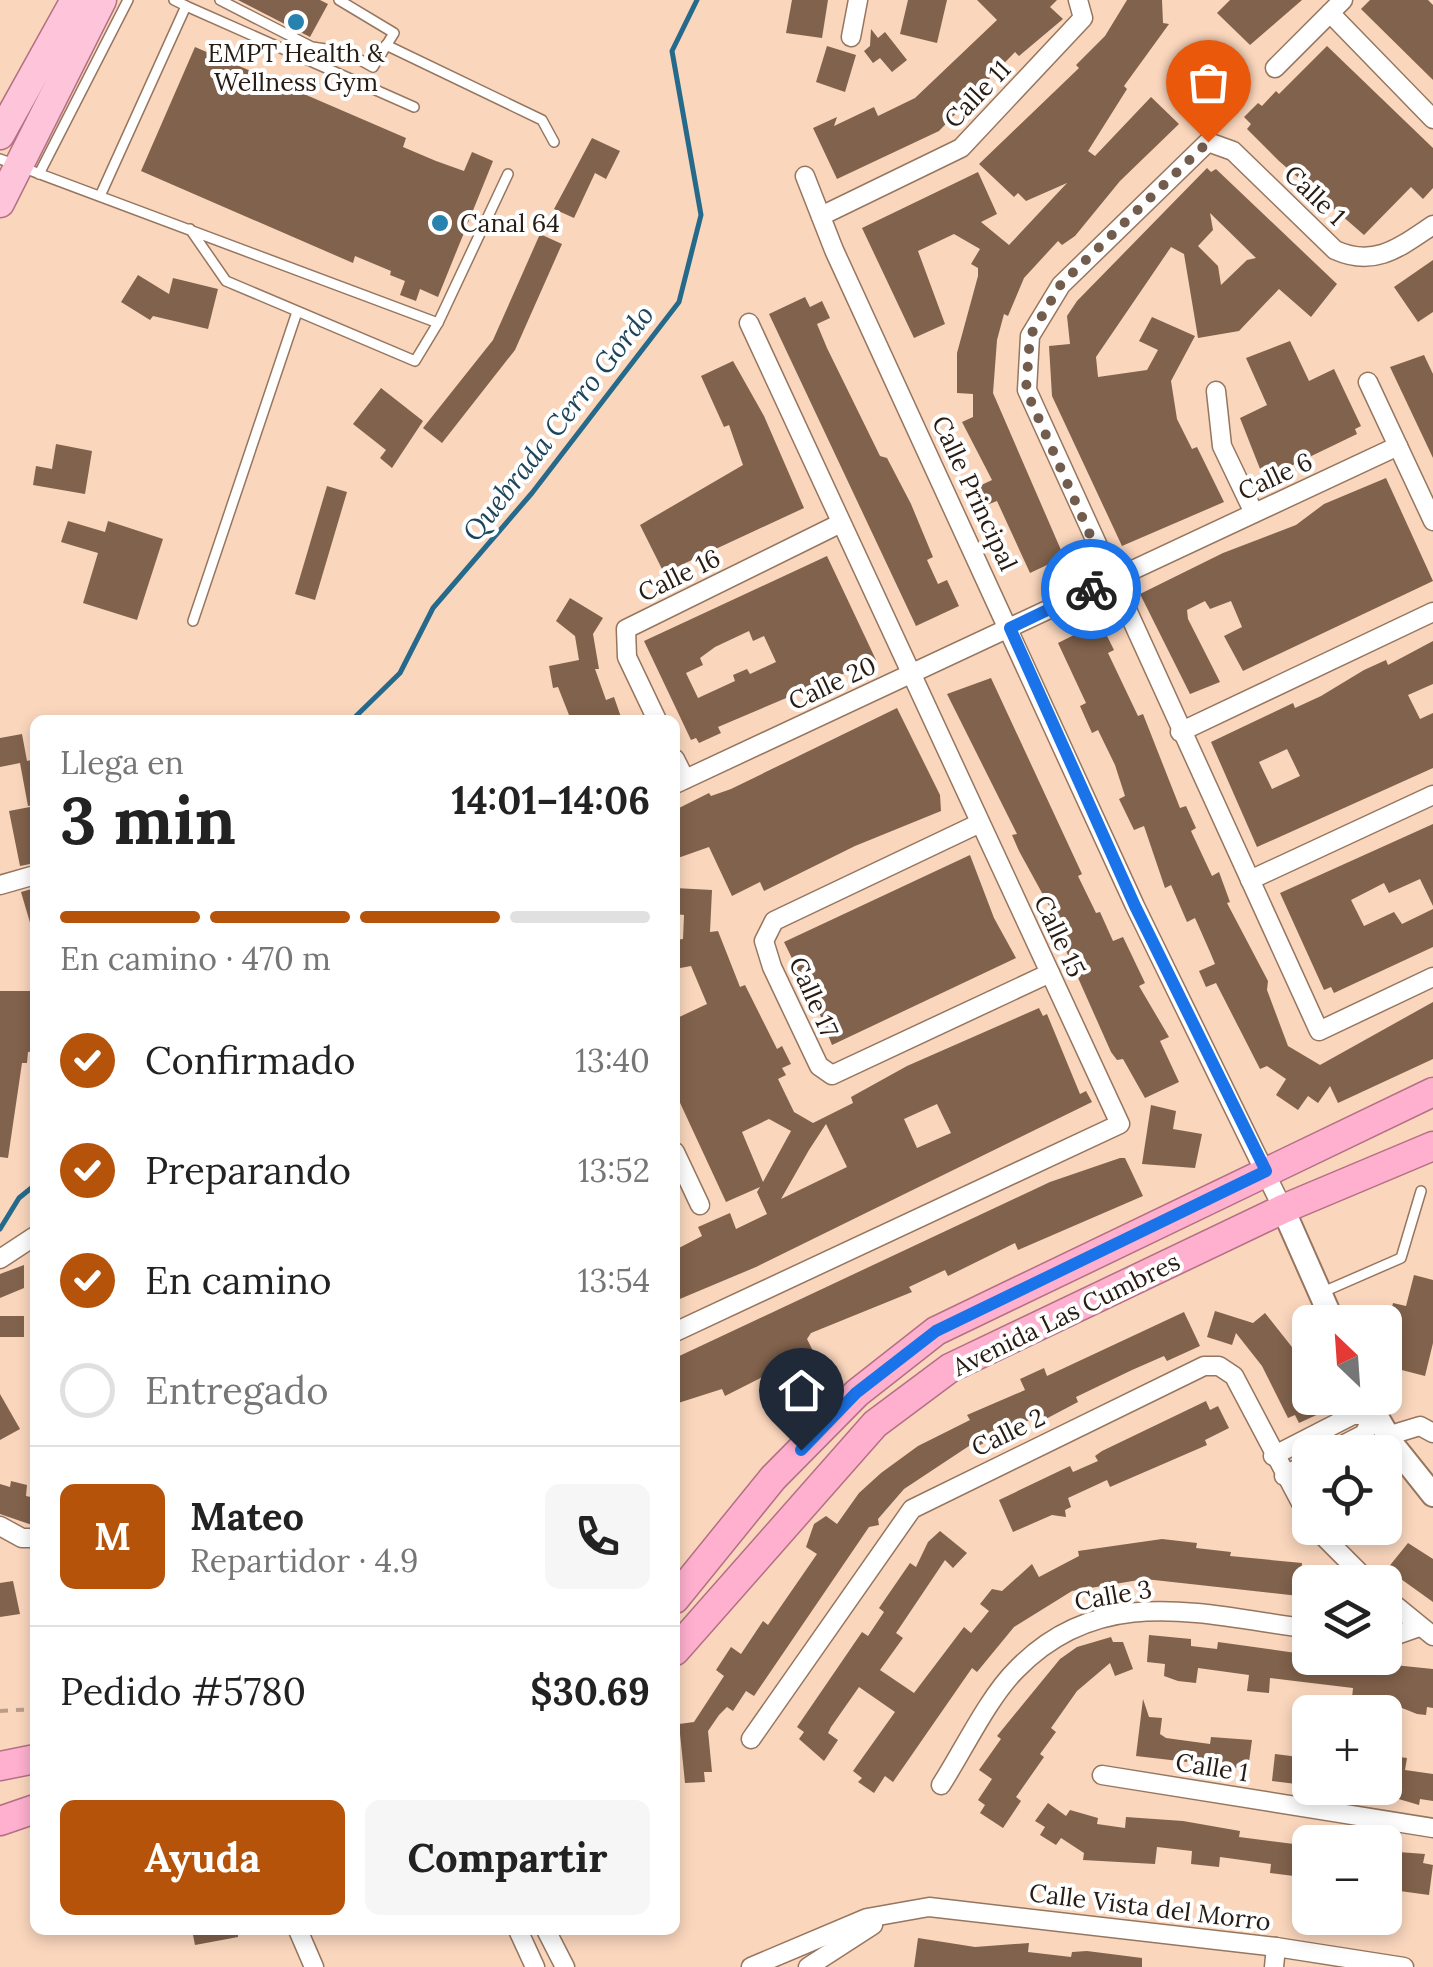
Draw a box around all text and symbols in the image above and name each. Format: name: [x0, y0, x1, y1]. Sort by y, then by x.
marker: EMPT Health & Wellness Gym: [285, 11, 307, 33]
place label: EMPT Health & Wellness Gym: [208, 37, 385, 98]
pin: [1166, 40, 1251, 143]
street label: Calle 11: [937, 53, 1017, 135]
icon: bag: [1181, 55, 1236, 110]
street label: Calle 1: [1278, 158, 1352, 232]
place label: Canal 64: [460, 207, 560, 239]
marker: Canal 64: [429, 212, 451, 234]
water label: Quebrada Cerro Gordo: [455, 298, 661, 548]
street label: Calle Principal: [925, 410, 1025, 576]
street label: Calle 6: [1233, 445, 1317, 507]
courier: [1041, 539, 1141, 639]
street label: Calle 16: [633, 541, 725, 609]
icon: bike: [1064, 562, 1119, 617]
street label: Calle 20: [783, 649, 881, 717]
text: Llega en: [60, 742, 184, 783]
text: 14:01–14:06: [452, 776, 650, 824]
text: 3 min: [60, 779, 236, 862]
street label: Calle 15: [1027, 890, 1093, 982]
text: En camino · 470 m: [60, 938, 331, 979]
street label: Calle 17: [782, 952, 846, 1043]
icon: check: [60, 1033, 115, 1088]
text: Confirmado: [145, 1036, 356, 1084]
text: 13:40: [575, 1040, 650, 1081]
icon: check: [60, 1143, 115, 1198]
text: Preparando: [145, 1146, 351, 1194]
text: 13:52: [578, 1150, 650, 1191]
street label: Avenida Las Cumbres: [946, 1245, 1185, 1383]
icon: check: [60, 1253, 115, 1308]
text: En camino: [145, 1256, 331, 1304]
text: 13:54: [578, 1260, 650, 1301]
north arrow: [1292, 1305, 1402, 1415]
map controls: [1292, 1305, 1402, 1935]
pin: [759, 1348, 844, 1451]
icon: home: [774, 1363, 829, 1418]
text: Entregado: [145, 1366, 328, 1414]
street label: Calle 2: [966, 1401, 1050, 1463]
button: locate: [1292, 1435, 1402, 1545]
button: phone: [545, 1484, 650, 1589]
text: Mateo: [190, 1492, 304, 1540]
text: M: [94, 1512, 131, 1560]
text: Repartidor · 4.9: [190, 1540, 419, 1581]
button: layers: [1292, 1565, 1402, 1675]
street label: Calle 3: [1072, 1572, 1154, 1618]
text: Pedido #5780: [60, 1667, 306, 1715]
text: $30.69: [530, 1667, 650, 1715]
button: +: [1292, 1695, 1402, 1805]
street label: Calle 1: [1173, 1745, 1251, 1789]
button: Ayuda: [60, 1800, 345, 1915]
button: Compartir: [365, 1800, 650, 1915]
button: −: [1292, 1825, 1402, 1935]
street label: Calle Vista del Morro: [1027, 1876, 1273, 1938]

